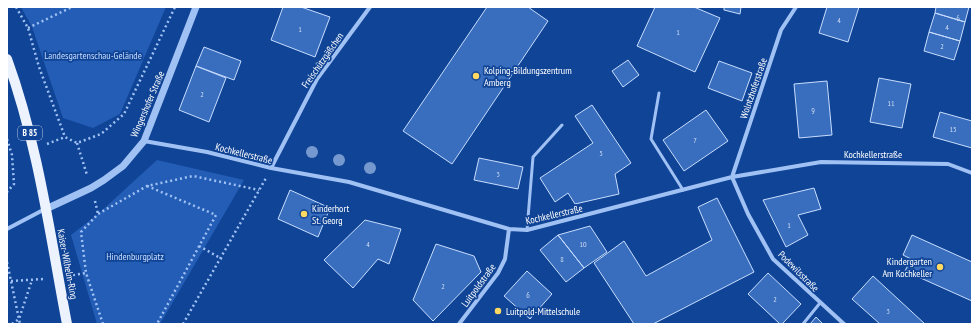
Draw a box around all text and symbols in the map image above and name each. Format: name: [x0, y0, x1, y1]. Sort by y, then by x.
house number: 6: [956, 13, 960, 23]
house number: 4: [837, 15, 841, 25]
house number: 4: [945, 22, 949, 32]
house number: 1: [298, 24, 302, 34]
house number: 1: [676, 27, 680, 37]
street label: Freischützgäßchen: [299, 30, 346, 91]
house number: 2: [940, 41, 944, 51]
park label: Landesgartenschau-Gelände: [44, 49, 142, 62]
street label: Wolntzhoferstraße: [737, 56, 770, 120]
place label: Kolping-Bildungszentrum Amberg: [484, 64, 572, 89]
street label: Wingershofer Straße: [128, 69, 167, 139]
marker: Kolping-Bildungszentrum Amberg: [471, 71, 481, 81]
house number: 2: [200, 89, 204, 99]
house number: 11: [887, 98, 895, 108]
house number: 9: [811, 105, 815, 115]
house number: 15: [949, 124, 957, 134]
road number: B 85: [18, 126, 42, 140]
house number: 7: [693, 135, 697, 145]
street label: Kochkellerstraße: [214, 140, 274, 167]
house number: 5: [599, 148, 603, 158]
street label: Kochkellerstraße: [844, 148, 902, 161]
house number: 3: [496, 169, 500, 179]
place label: Kinderhort St. Georg: [312, 202, 349, 227]
street label: Kochkellerstraße: [524, 202, 584, 227]
marker: Kinderhort St. Georg: [299, 209, 309, 219]
house number: 1: [787, 220, 791, 230]
street label: Kaiser-Wilhelm-Ring: [54, 228, 81, 300]
house number: 4: [366, 239, 370, 249]
house number: 10: [579, 239, 587, 249]
street label: Podewilsstraße: [775, 248, 822, 295]
park label: Hindenburgplatz: [106, 250, 164, 263]
house number: 8: [560, 254, 564, 264]
place label: Kindergarten Am Kochkeller: [882, 255, 932, 280]
street label: Luitpoldstraße: [458, 261, 499, 310]
marker: Kindergarten Am Kochkeller: [935, 262, 945, 272]
house number: 2: [441, 281, 445, 291]
house number: 6: [526, 290, 530, 300]
house number: 2: [773, 294, 777, 304]
place label: Luitpold-Mittelschule: [506, 305, 580, 318]
marker: Luitpold-Mittelschule: [493, 306, 503, 316]
house number: 3: [886, 306, 890, 316]

